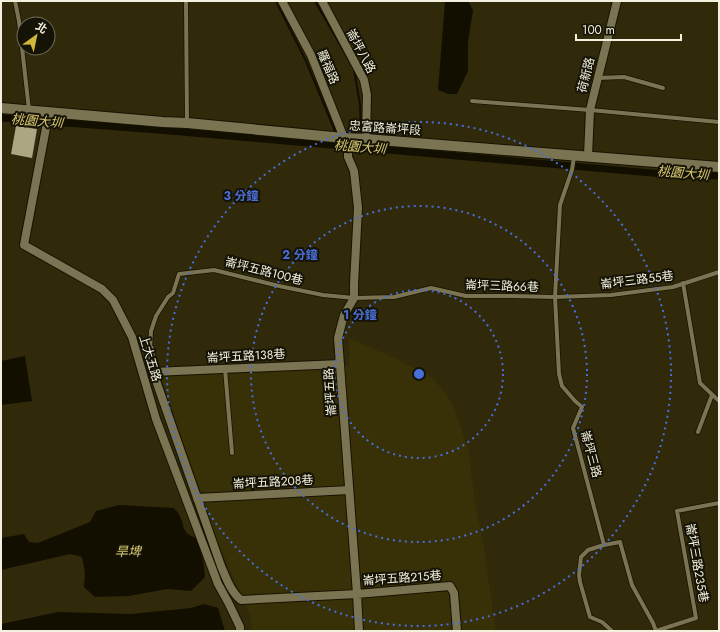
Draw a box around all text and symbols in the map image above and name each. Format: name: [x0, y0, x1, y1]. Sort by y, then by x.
north arrow: [16, 16, 56, 56]
scale bar: [576, 16, 681, 42]
text: 北: [32, 18, 50, 37]
text: 100 m: [582, 21, 615, 39]
street label: 崙坪八路: [342, 26, 380, 76]
street label: 羅福路: [313, 47, 343, 87]
street label: 荷新路: [573, 55, 599, 95]
water label: 桃園大圳: [10, 109, 66, 133]
street label: 忠富路崙坪段: [348, 117, 422, 139]
water label: 桃園大圳: [333, 135, 389, 159]
water label: 桃園大圳: [656, 161, 712, 185]
text: 3 分鐘: [223, 187, 259, 205]
text: 2 分鐘: [282, 246, 318, 264]
street label: 崙坪五路100巷: [223, 253, 305, 289]
street label: 崙坪三路55巷: [599, 267, 675, 293]
street label: 崙坪三路66巷: [465, 276, 539, 296]
text: 1 分鐘: [343, 306, 377, 324]
street label: 上大五路: [134, 332, 166, 384]
street label: 崙坪五路138巷: [206, 345, 286, 367]
street label: 崙坪五路: [319, 367, 341, 417]
centre of rings: [412, 367, 426, 381]
street label: 崙坪三路: [576, 428, 606, 480]
street label: 崙坪五路208巷: [232, 471, 314, 493]
street label: 崙坪三路235巷: [681, 522, 713, 604]
water label: 旱埤: [115, 542, 143, 561]
street label: 崙坪五路215巷: [362, 566, 442, 590]

